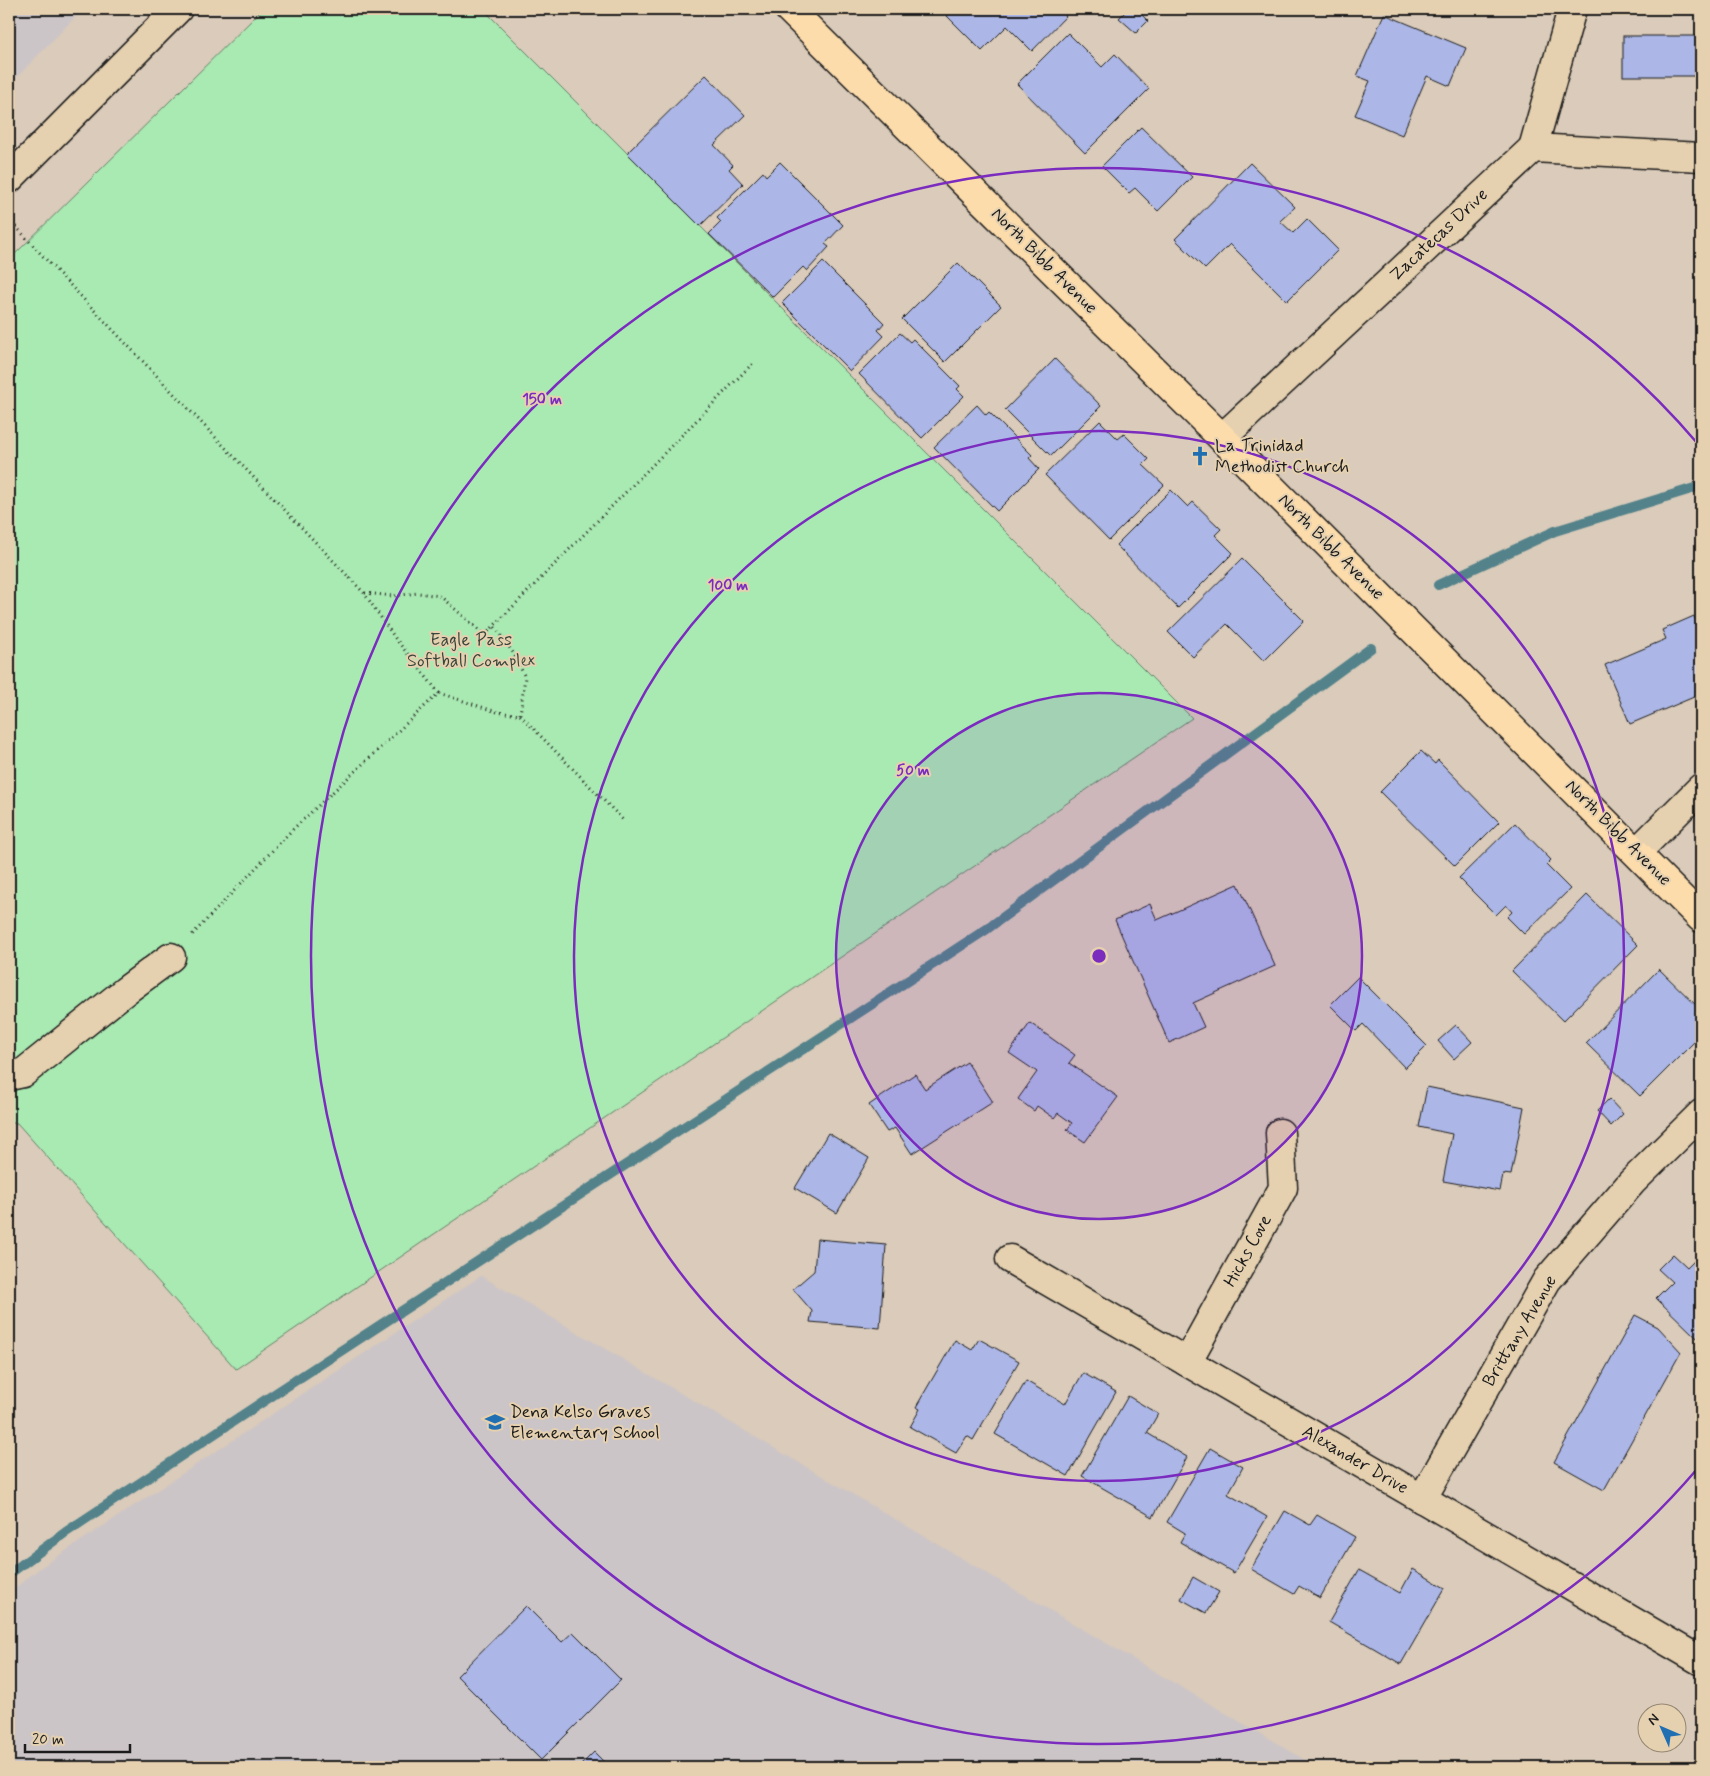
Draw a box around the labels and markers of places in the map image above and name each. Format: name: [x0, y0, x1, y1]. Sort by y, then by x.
place label: La Trinidad Methodist Church: [1215, 434, 1349, 479]
church icon: La Trinidad Methodist Church: [1189, 445, 1211, 467]
centre of rings: [1090, 947, 1108, 965]
place label: Dena Kelso Graves Elementary School: [510, 1400, 660, 1445]
school or university icon: Dena Kelso Graves Elementary School: [484, 1411, 506, 1433]

